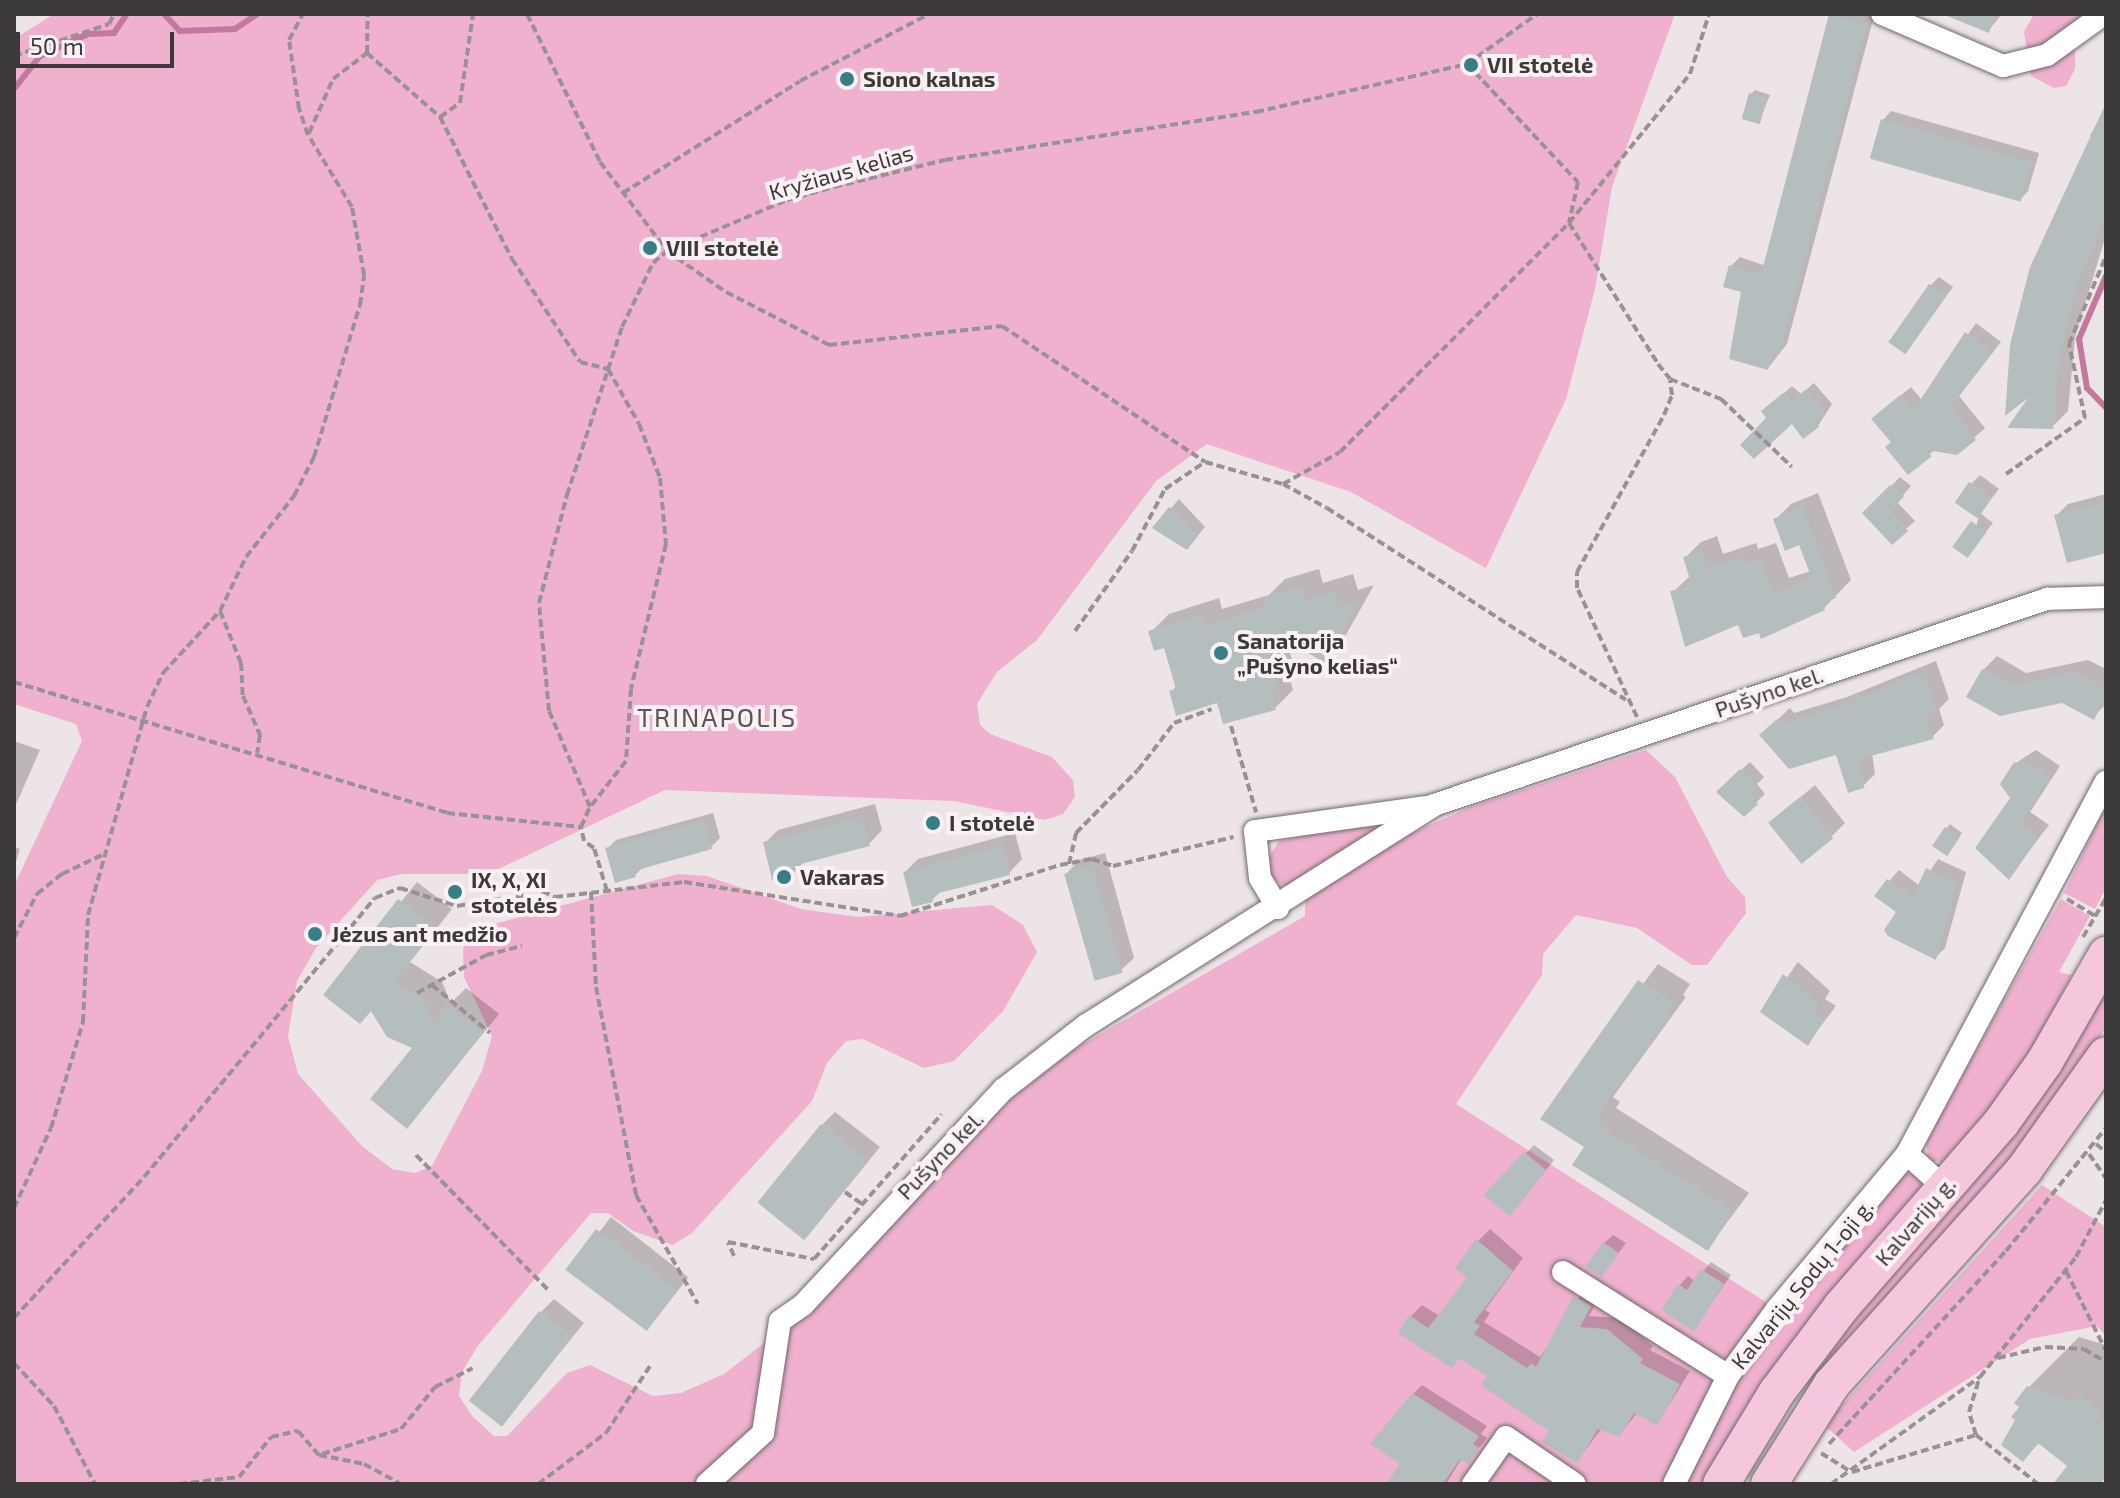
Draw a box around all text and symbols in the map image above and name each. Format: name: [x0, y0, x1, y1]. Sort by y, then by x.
scale bar: [20, 16, 178, 66]
text: 50 m: [30, 31, 84, 60]
place label: VII stotelė: [1487, 52, 1593, 78]
marker: VII stotelė: [1462, 56, 1480, 74]
place label: Siono kalnas: [863, 66, 995, 92]
marker: Siono kalnas: [838, 70, 856, 88]
street label: Kryžiaus kelias: [766, 139, 916, 205]
place label: VIII stotelė: [666, 235, 779, 261]
marker: VIII stotelė: [641, 239, 659, 257]
place label: Sanatorija „Pušyno kelias“: [1237, 627, 1398, 678]
marker: Sanatorija „Pušyno kelias“: [1212, 644, 1230, 662]
street label: Pušyno kel.: [1711, 661, 1827, 723]
district label: TRINAPOLIS: [637, 701, 797, 733]
place label: I stotelė: [949, 810, 1035, 836]
marker: I stotelė: [924, 814, 942, 832]
place label: Vakaras: [800, 864, 884, 890]
place label: IX, X, XI stotelės: [471, 866, 557, 918]
marker: Vakaras: [775, 868, 793, 886]
marker: IX, X, XI stotelės: [446, 883, 464, 901]
place label: Jėzus ant medžio: [331, 921, 508, 947]
marker: Jėzus ant medžio: [306, 925, 324, 943]
street label: Pušyno kel.: [891, 1105, 989, 1205]
street label: Kalvarijų g.: [1869, 1171, 1961, 1271]
street label: Kalvarijų Sodų 1-oji g.: [1725, 1194, 1879, 1374]

